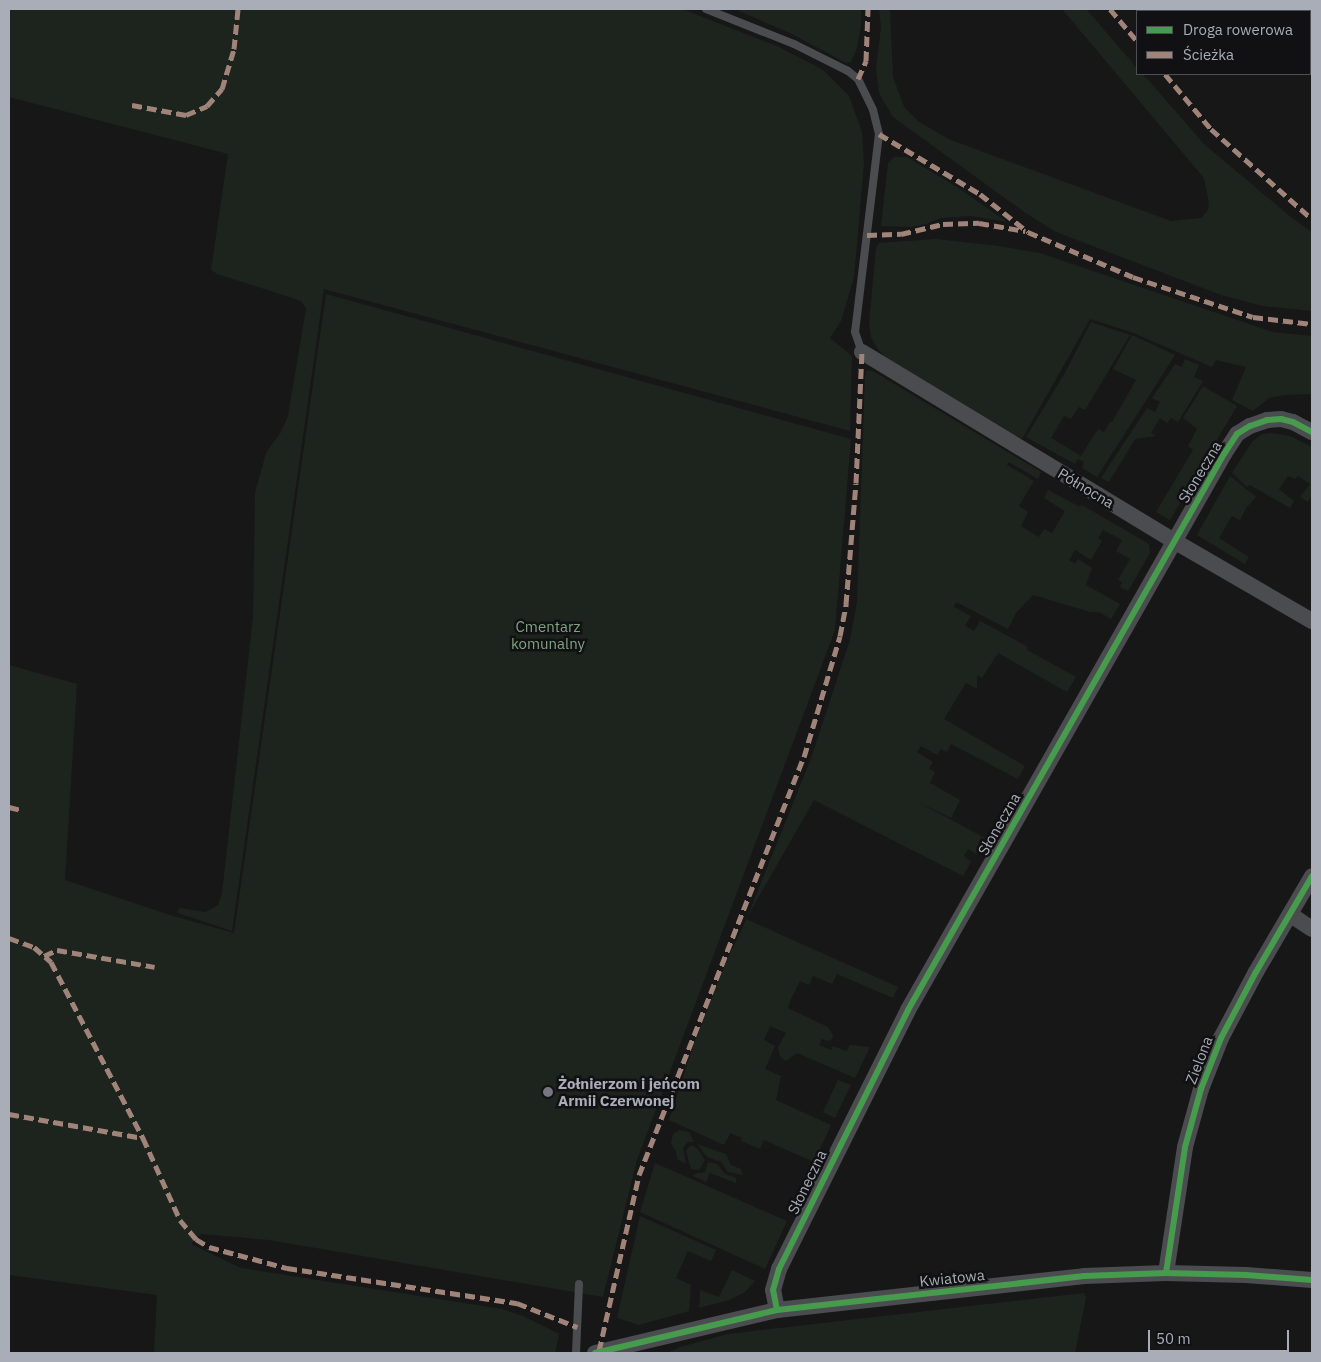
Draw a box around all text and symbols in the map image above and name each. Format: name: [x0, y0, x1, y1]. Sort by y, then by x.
legend: [1136, 10, 1311, 75]
text: Droga rowerowa: [1183, 20, 1293, 39]
text: Ścieżka: [1183, 45, 1234, 64]
street label: Słoneczna: [1174, 438, 1226, 506]
street label: Północna: [1055, 464, 1117, 512]
park label: Cmentarz komunalny: [511, 617, 585, 652]
street label: Słoneczna: [974, 790, 1024, 858]
street label: Zielona: [1182, 1034, 1216, 1086]
place label: Żołnierzom i jeńcom Armii Czerwonej: [558, 1074, 700, 1109]
marker: Żołnierzom i jeńcom Armii Czerwonej: [542, 1086, 554, 1098]
street label: Słoneczna: [784, 1147, 830, 1217]
street label: Kwiatowa: [918, 1266, 986, 1290]
scale bar: [1151, 1320, 1292, 1352]
text: 50 m: [1156, 1329, 1191, 1348]

